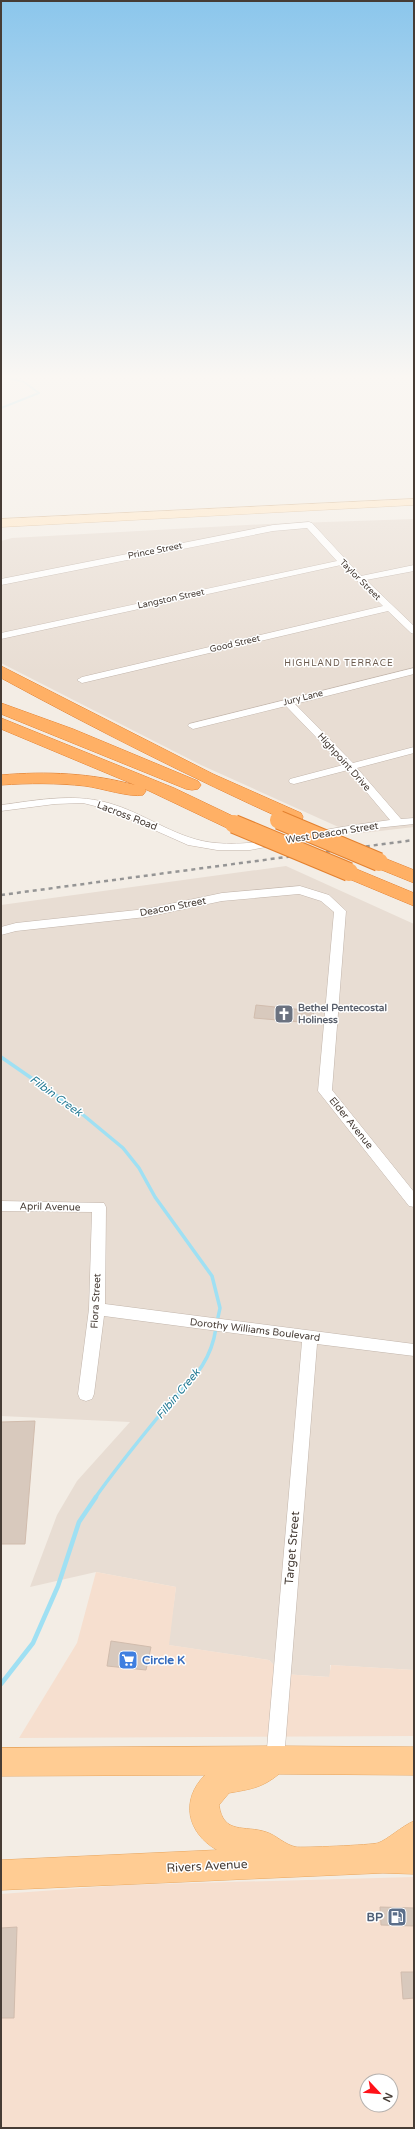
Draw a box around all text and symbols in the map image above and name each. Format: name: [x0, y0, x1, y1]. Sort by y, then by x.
street label: Prince Street: [127, 540, 184, 562]
street label: Taylor Street: [337, 557, 383, 603]
street label: Langston Street: [137, 586, 206, 611]
street label: Good Street: [209, 633, 262, 655]
district label: HIGHLAND TERRACE: [284, 658, 394, 669]
street label: Jury Lane: [282, 688, 324, 708]
street label: Highpoint Drive: [315, 730, 374, 794]
street label: Lacross Road: [95, 799, 159, 833]
street label: West Deacon Street: [285, 820, 379, 846]
street label: Deacon Street: [139, 895, 207, 919]
place label: Bethel Pentecostal Holiness: [298, 1002, 387, 1026]
church icon: Bethel Pentecostal Holiness: [273, 1003, 295, 1025]
water label: Filbin Creek: [27, 1073, 85, 1120]
street label: Elder Avenue: [326, 1095, 376, 1152]
street label: April Avenue: [19, 1200, 81, 1214]
street label: Flora Street: [89, 1273, 103, 1329]
street label: Dorothy Williams Boulevard: [189, 1316, 321, 1344]
water label: Filbin Creek: [153, 1366, 203, 1422]
street label: Target Street: [282, 1510, 302, 1585]
supermarket icon: Circle K: [117, 1649, 139, 1671]
place label: Circle K: [142, 1653, 185, 1667]
street label: Rivers Avenue: [166, 1857, 248, 1875]
fuel station icon: BP: [386, 1906, 408, 1928]
place label: BP: [367, 1910, 383, 1924]
north arrow: [359, 2073, 399, 2113]
text: N: [380, 2090, 395, 2104]

